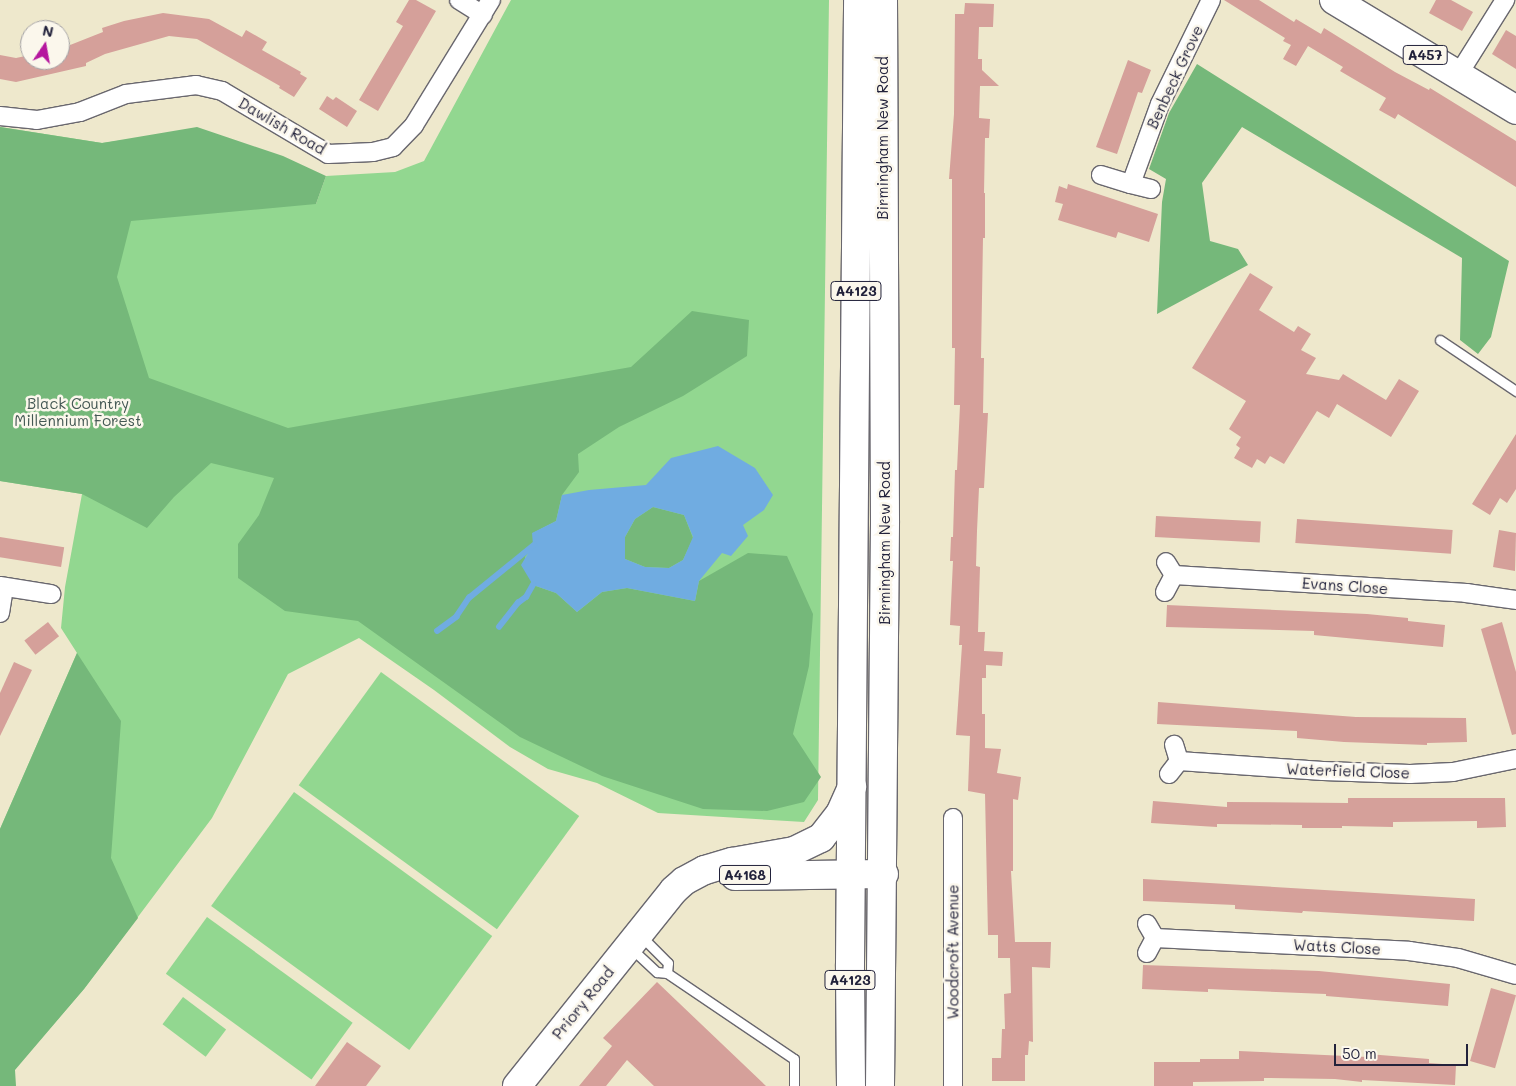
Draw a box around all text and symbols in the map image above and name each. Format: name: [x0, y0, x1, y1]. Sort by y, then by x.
north arrow: [20, 20, 70, 70]
text: N: [41, 20, 55, 41]
street label: Benbeck Grove: [1143, 22, 1207, 132]
road number: A457: [1402, 44, 1448, 66]
street label: Birmingham New Road: [874, 56, 892, 220]
street label: Dawlish Road: [235, 94, 329, 158]
road number: A4123: [830, 280, 882, 302]
park label: Black Country Millennium Forest: [14, 394, 142, 429]
street label: Birmingham New Road: [876, 461, 894, 625]
street label: Evans Close: [1301, 574, 1389, 598]
street label: Waterfield Close: [1286, 760, 1410, 782]
road number: A4168: [719, 864, 771, 886]
street label: Woodcroft Avenue: [944, 885, 962, 1019]
street label: Watts Close: [1293, 936, 1381, 958]
street label: Priory Road: [548, 963, 618, 1043]
road number: A4123: [824, 968, 876, 992]
scale bar: [1336, 1034, 1470, 1066]
text: 50 m: [1342, 1043, 1377, 1063]

